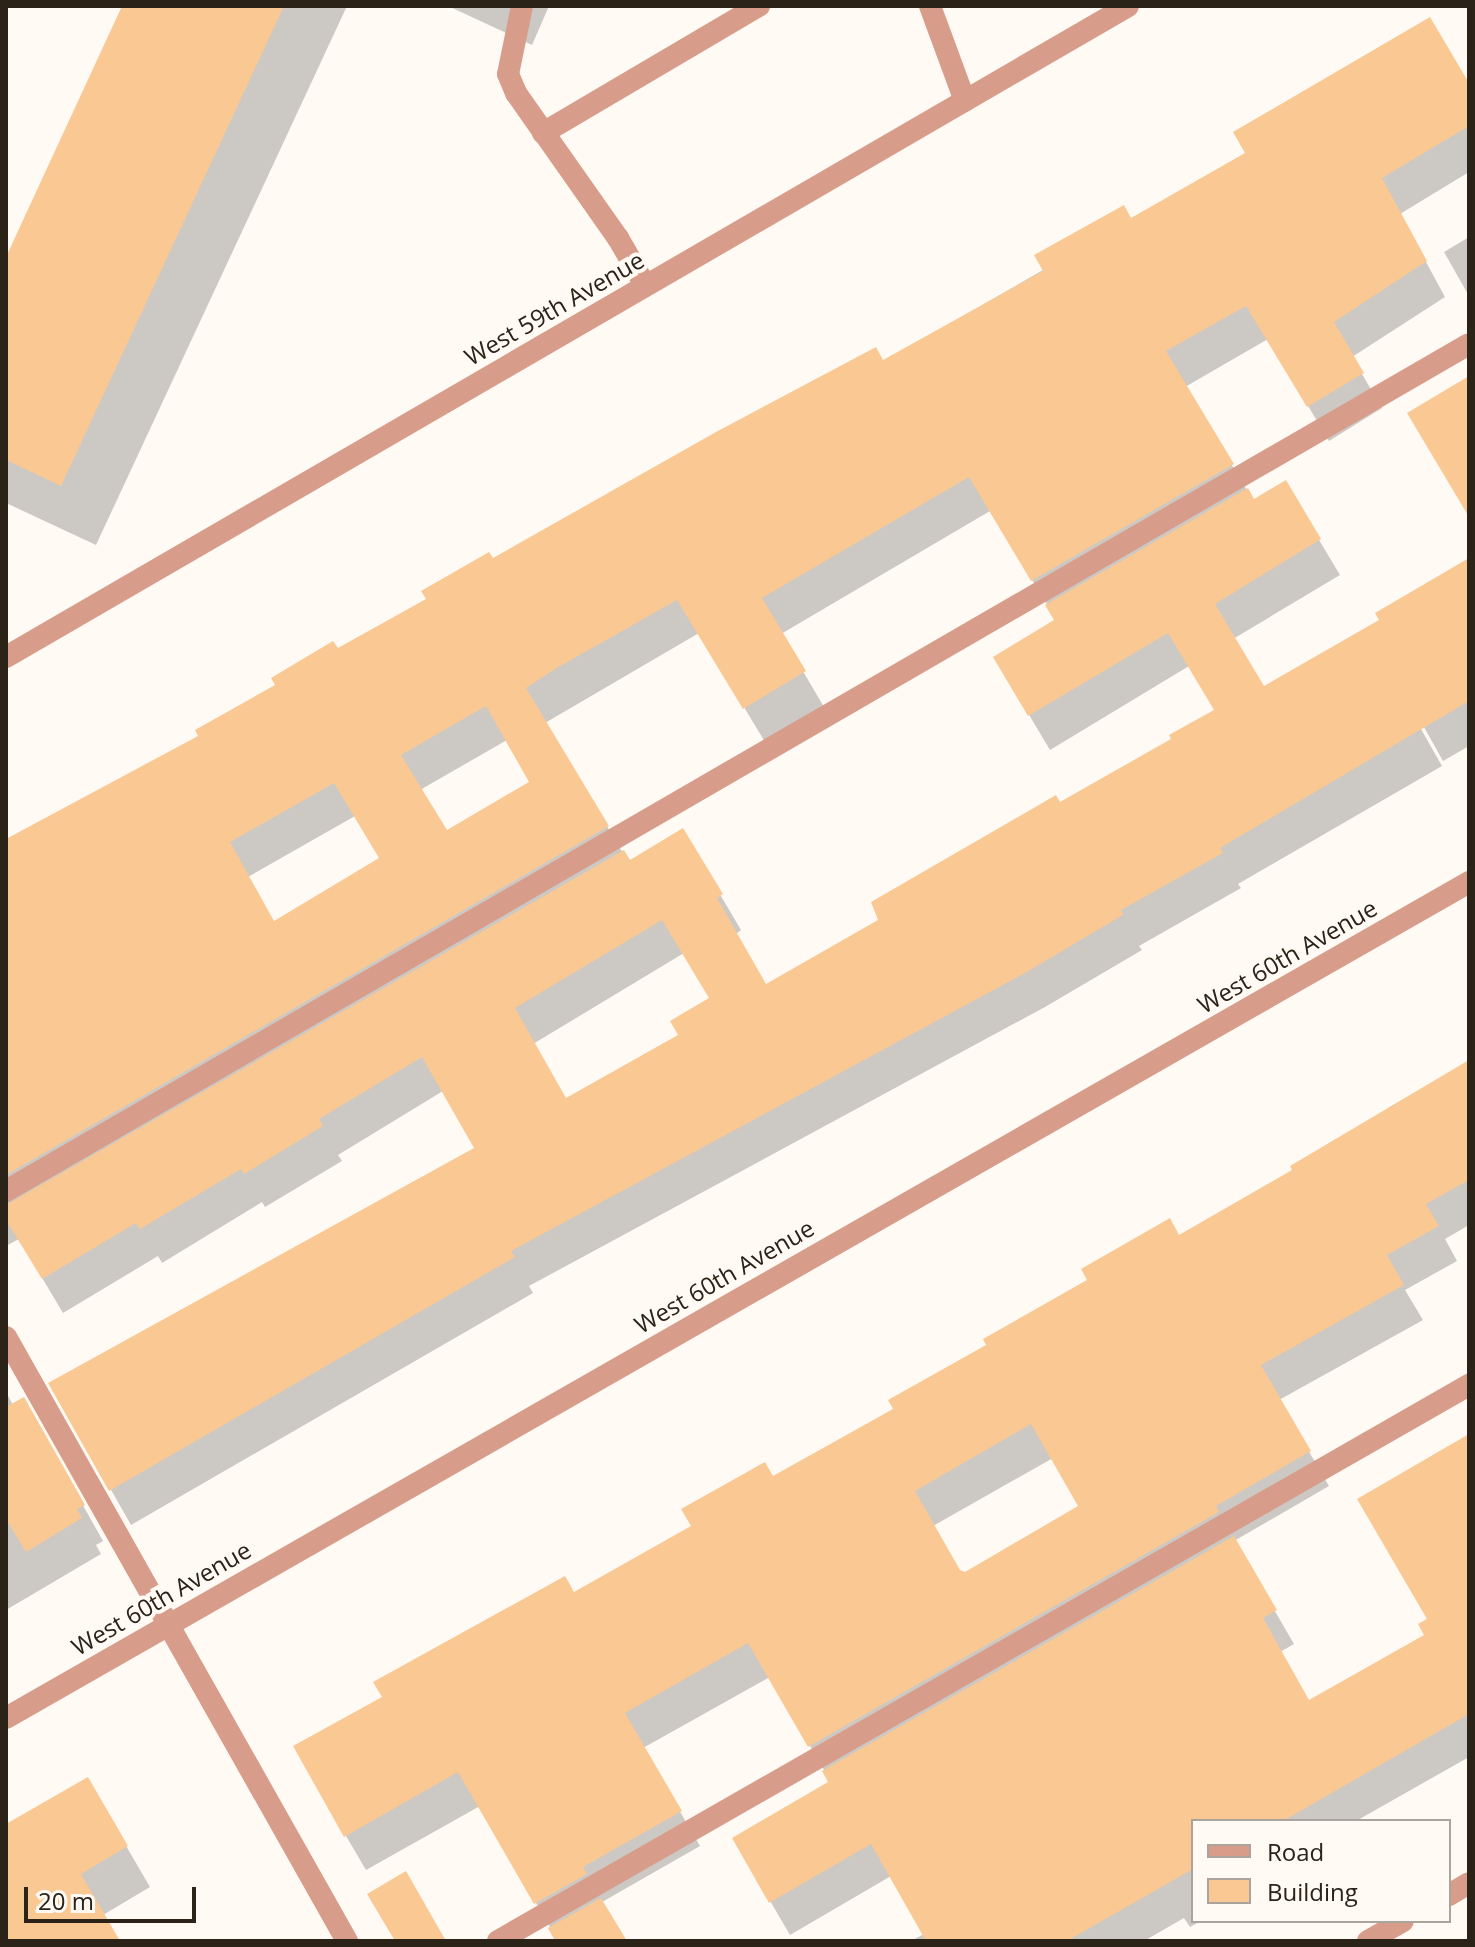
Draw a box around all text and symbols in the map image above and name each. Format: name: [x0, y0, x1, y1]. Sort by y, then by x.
street label: West 59th Avenue: [459, 245, 649, 371]
street label: West 60th Avenue: [1192, 893, 1382, 1019]
street label: West 60th Avenue: [629, 1213, 819, 1339]
street label: West 60th Avenue: [66, 1535, 256, 1661]
legend: [1191, 1819, 1451, 1923]
text: Road: [1267, 1835, 1324, 1868]
scale bar: [28, 1871, 200, 1921]
text: Building: [1267, 1875, 1358, 1908]
text: 20 m: [38, 1884, 94, 1917]

